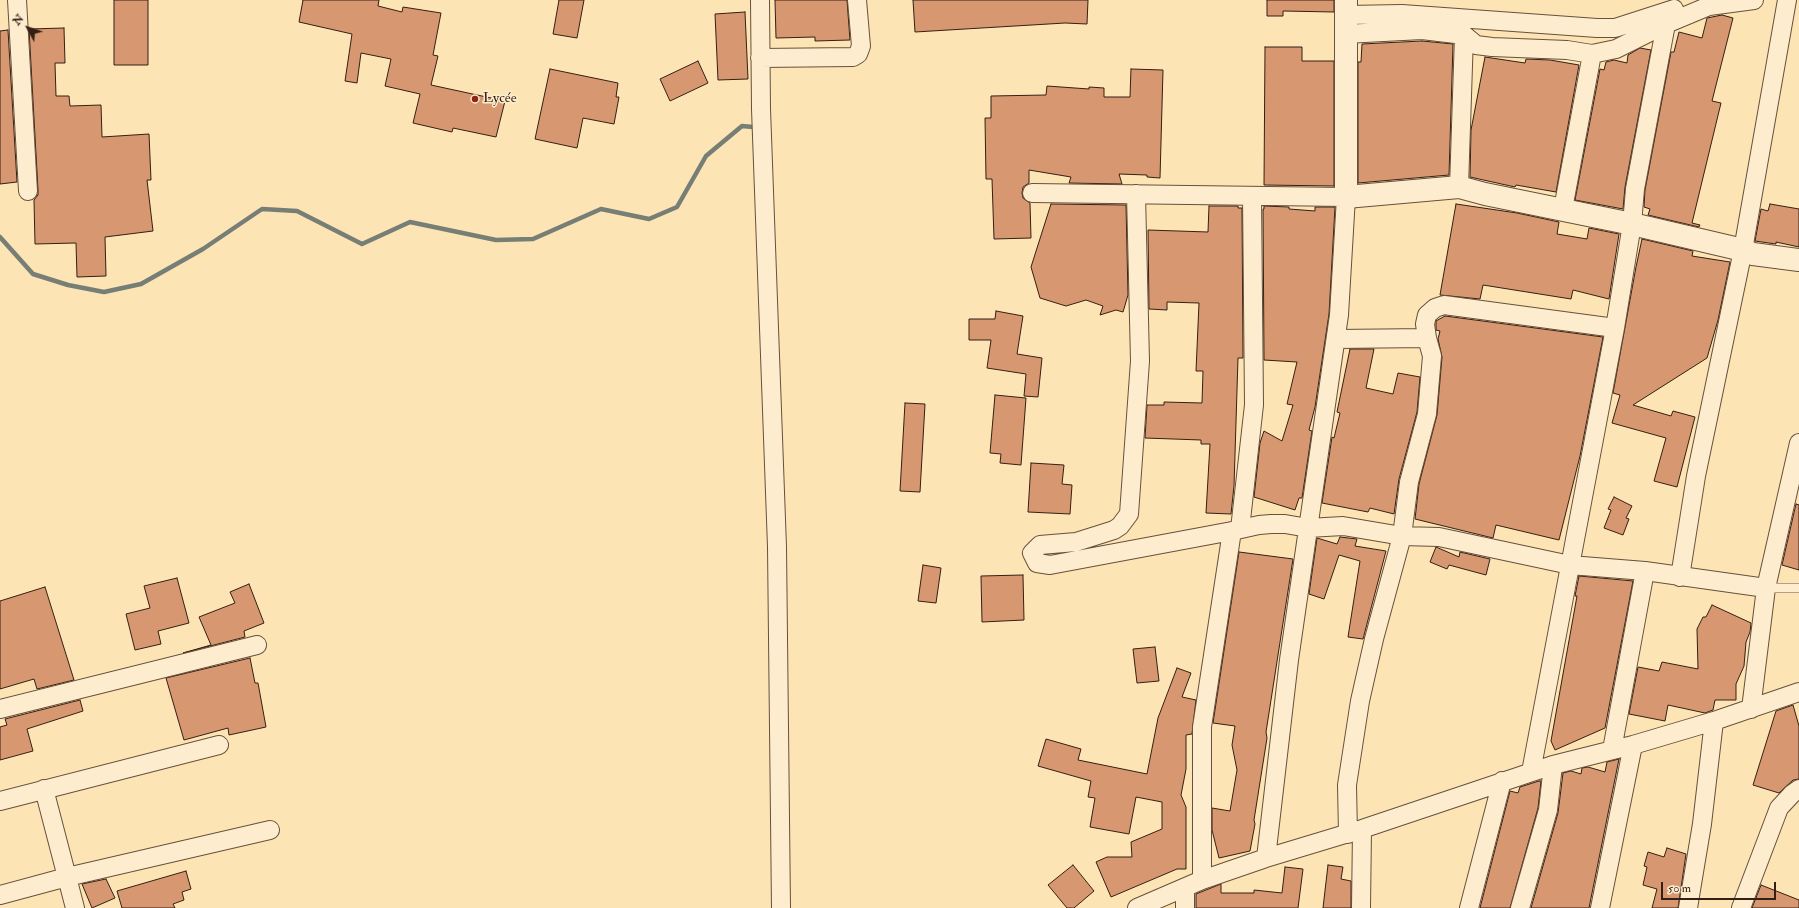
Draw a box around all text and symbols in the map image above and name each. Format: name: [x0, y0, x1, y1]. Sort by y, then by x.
north arrow: [8, 8, 48, 48]
text: N: [10, 12, 27, 28]
place label: Lycée: [483, 91, 516, 107]
marker: Lycée: [470, 94, 480, 104]
scale bar: [1663, 874, 1778, 900]
text: 50 m: [1668, 881, 1691, 896]

